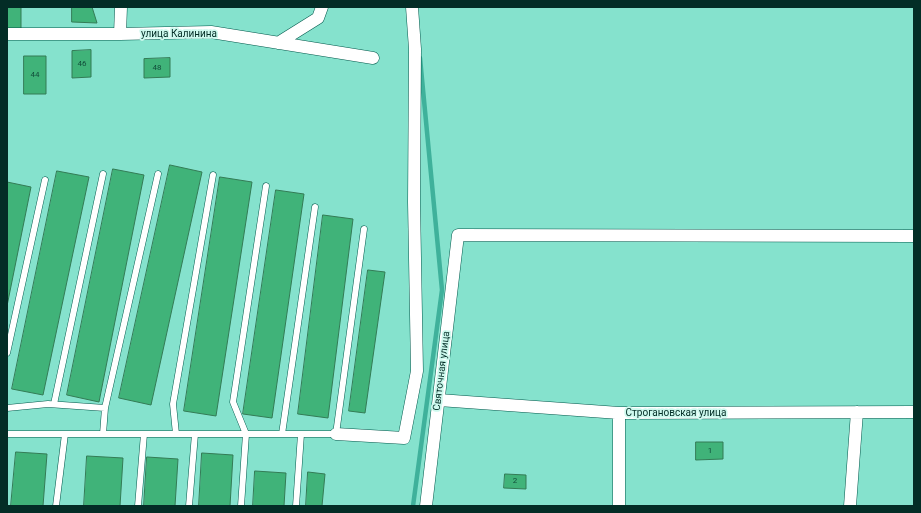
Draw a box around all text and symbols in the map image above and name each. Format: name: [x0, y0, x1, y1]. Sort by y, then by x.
street label: улица Калинина: [141, 28, 217, 40]
house number: 46: [78, 59, 86, 69]
house number: 48: [153, 63, 161, 73]
house number: 44: [31, 70, 39, 80]
street label: Святочная улица: [431, 331, 453, 411]
street label: Строгановская улица: [626, 407, 726, 419]
house number: 1: [708, 446, 712, 456]
house number: 2: [513, 476, 517, 486]

